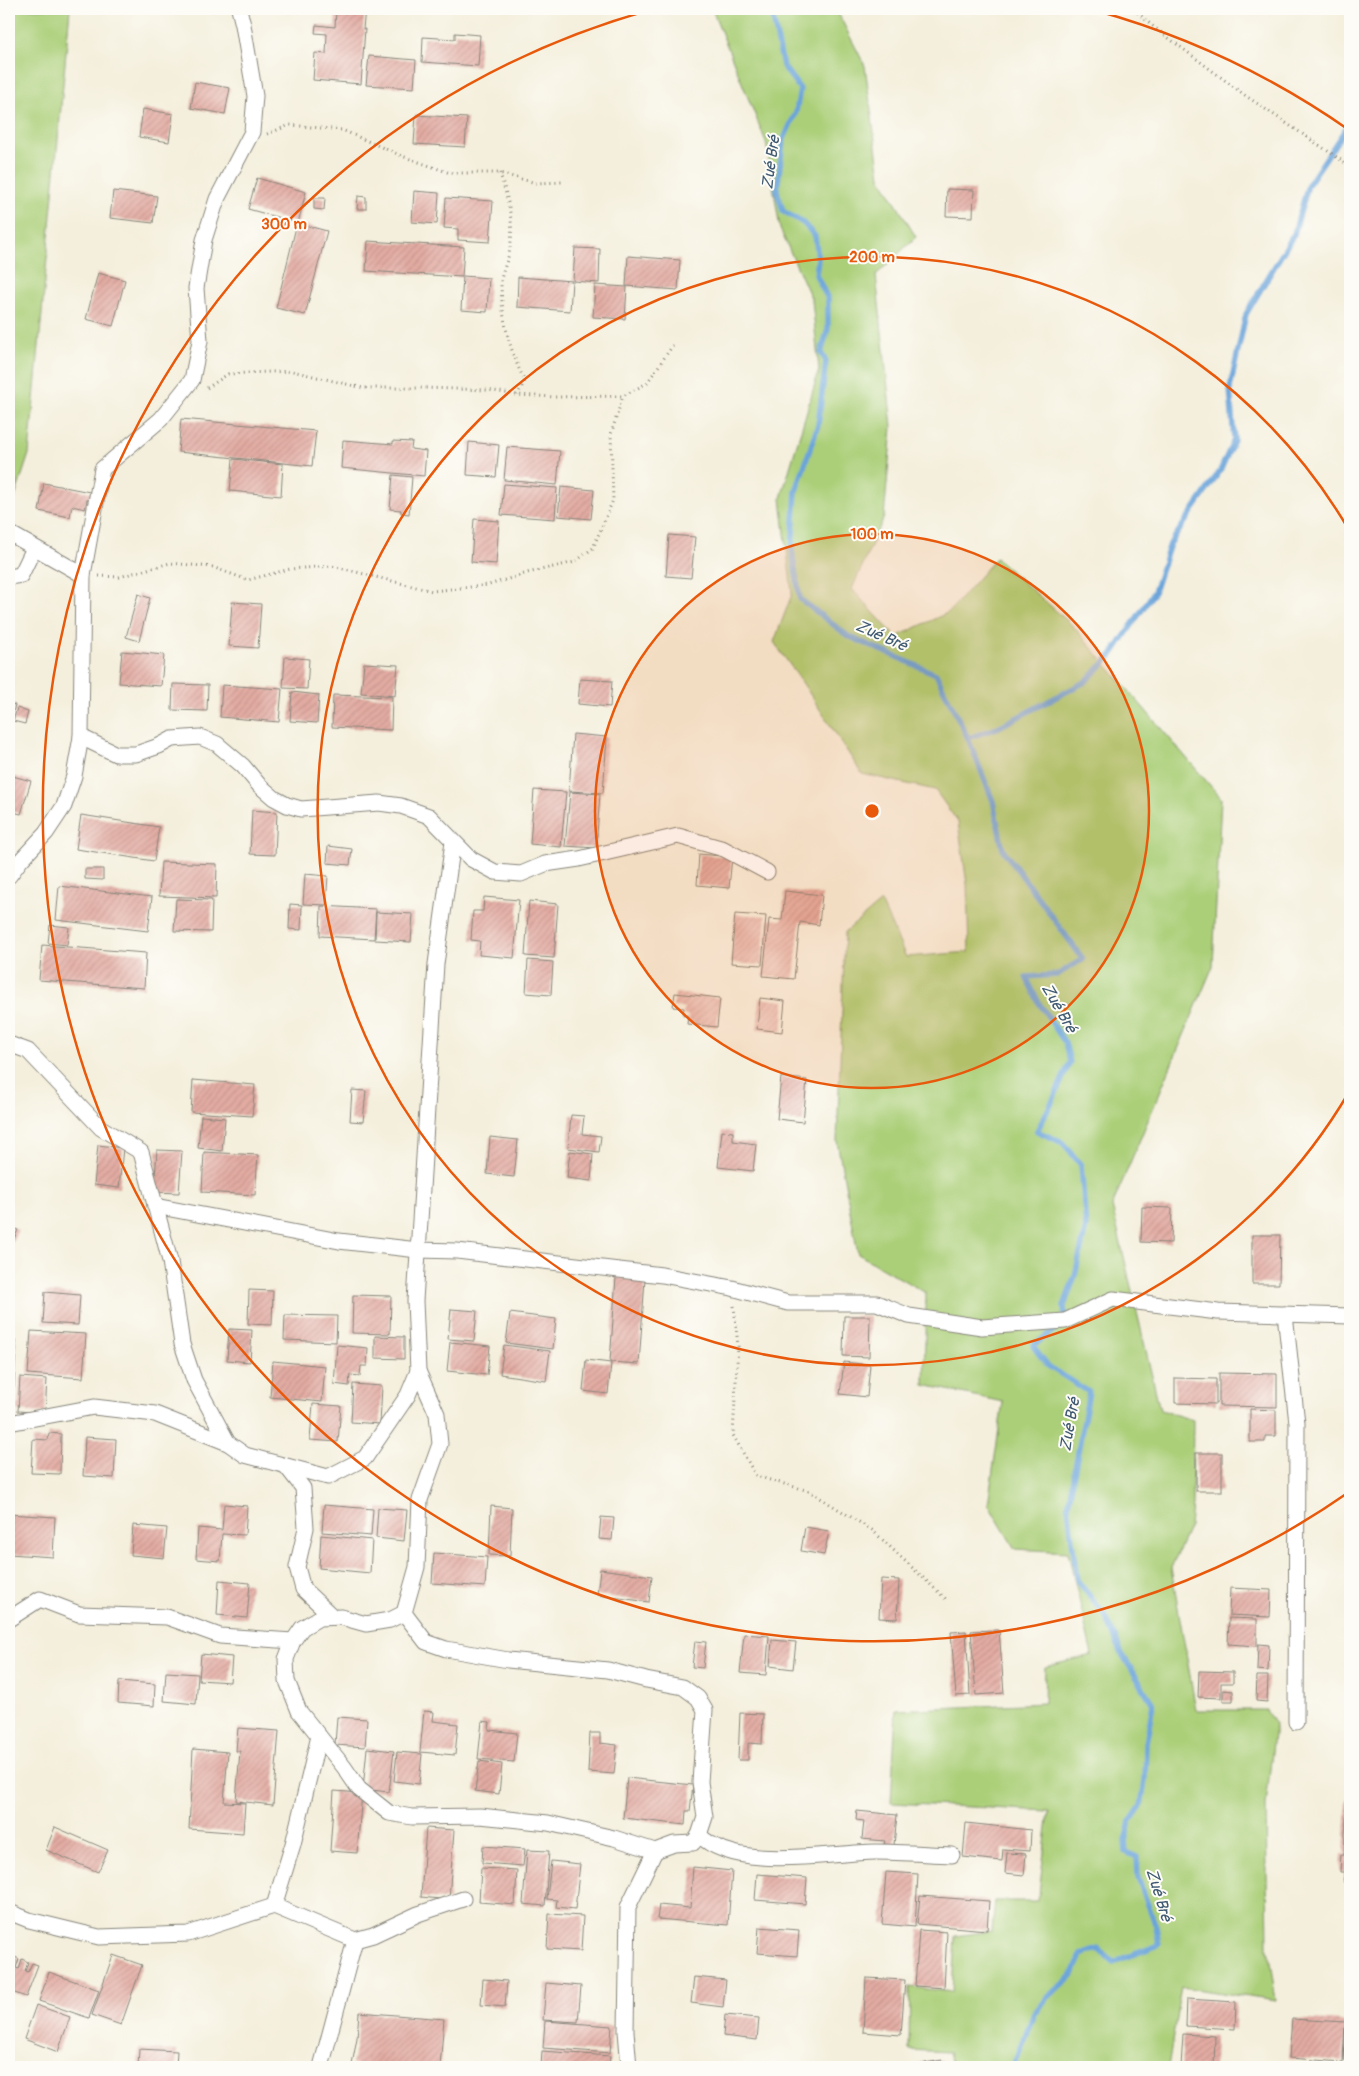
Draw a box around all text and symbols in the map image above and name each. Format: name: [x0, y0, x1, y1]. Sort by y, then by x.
water label: Zué Bré: [757, 132, 785, 190]
text: 300 m: [261, 215, 307, 234]
text: 200 m: [849, 248, 895, 267]
text: 100 m: [851, 525, 893, 544]
water label: Zué Bré: [853, 616, 912, 657]
centre of rings: [863, 802, 881, 820]
water label: Zué Bré: [1037, 980, 1082, 1038]
water label: Zué Bré: [1055, 1394, 1085, 1453]
water label: Zué Bré: [1142, 1866, 1177, 1926]

